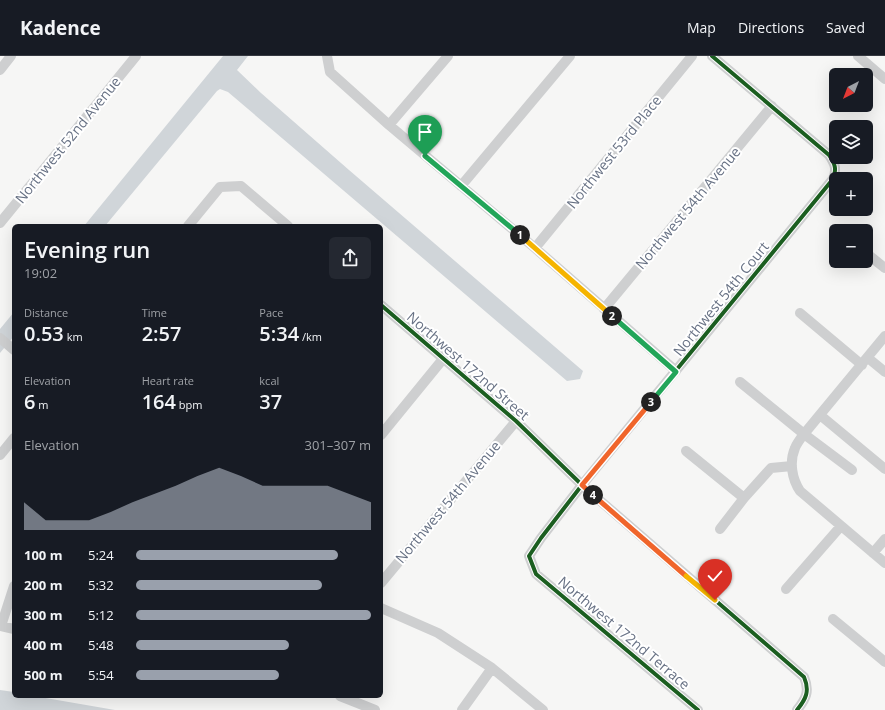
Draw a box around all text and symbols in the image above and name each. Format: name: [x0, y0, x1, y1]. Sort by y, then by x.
text: Kadence: [20, 15, 101, 41]
text: Map: [687, 18, 716, 37]
text: Directions: [738, 18, 804, 37]
text: Saved: [826, 18, 865, 37]
north arrow: [829, 68, 873, 112]
map controls: [829, 68, 873, 268]
street label: Northwest 52nd Avenue: [11, 72, 125, 207]
street label: Northwest 53rd Place: [562, 91, 665, 212]
pin: [408, 115, 442, 156]
button: layers: [829, 120, 873, 164]
icon: arrive: [414, 121, 436, 143]
street label: Northwest 54th Avenue: [631, 142, 745, 273]
button: +: [829, 172, 873, 216]
button: −: [829, 224, 873, 268]
pin: 1: [510, 225, 530, 245]
text: 1: [517, 227, 523, 242]
text: Evening run: [24, 234, 150, 264]
button: share: [329, 237, 371, 279]
street label: Northwest 54th Court: [669, 238, 773, 360]
text: 19:02: [24, 264, 57, 282]
text: Distance: [24, 305, 68, 320]
text: Time: [142, 305, 167, 320]
text: Pace: [259, 305, 284, 320]
pin: 2: [602, 306, 622, 326]
street label: Northwest 172nd Street: [403, 307, 533, 424]
text: 2: [609, 308, 615, 323]
text: 0.53: [24, 320, 64, 347]
text: 2:57: [142, 320, 181, 347]
text: 5:34: [259, 320, 299, 347]
text: km: [64, 329, 83, 344]
text: /km: [299, 329, 322, 344]
text: Elevation: [24, 373, 71, 388]
text: Heart rate: [142, 373, 194, 388]
text: kcal: [259, 373, 279, 388]
text: 6: [24, 388, 35, 415]
text: 164: [142, 388, 176, 415]
text: 37: [259, 388, 282, 415]
pin: 3: [641, 392, 661, 412]
text: 3: [648, 394, 654, 409]
text: m: [35, 397, 48, 412]
text: bpm: [176, 397, 202, 412]
text: Elevation: [24, 436, 79, 454]
text: 301–307 m: [304, 436, 371, 454]
street label: Northwest 54th Avenue: [391, 436, 505, 567]
pin: 4: [583, 485, 603, 505]
text: 4: [590, 487, 596, 502]
text: 100 m: [24, 546, 62, 564]
text: 5:24: [88, 546, 114, 564]
pin: [698, 559, 732, 600]
icon: check: [704, 565, 726, 587]
street label: Northwest 172nd Terrace: [554, 572, 694, 693]
text: 200 m: [24, 576, 62, 594]
text: 5:32: [88, 576, 114, 594]
text: 300 m: [24, 606, 62, 624]
text: 5:12: [88, 606, 114, 624]
text: 400 m: [24, 636, 62, 654]
text: 5:48: [88, 636, 114, 654]
text: 500 m: [24, 666, 62, 684]
text: 5:54: [88, 666, 114, 684]

